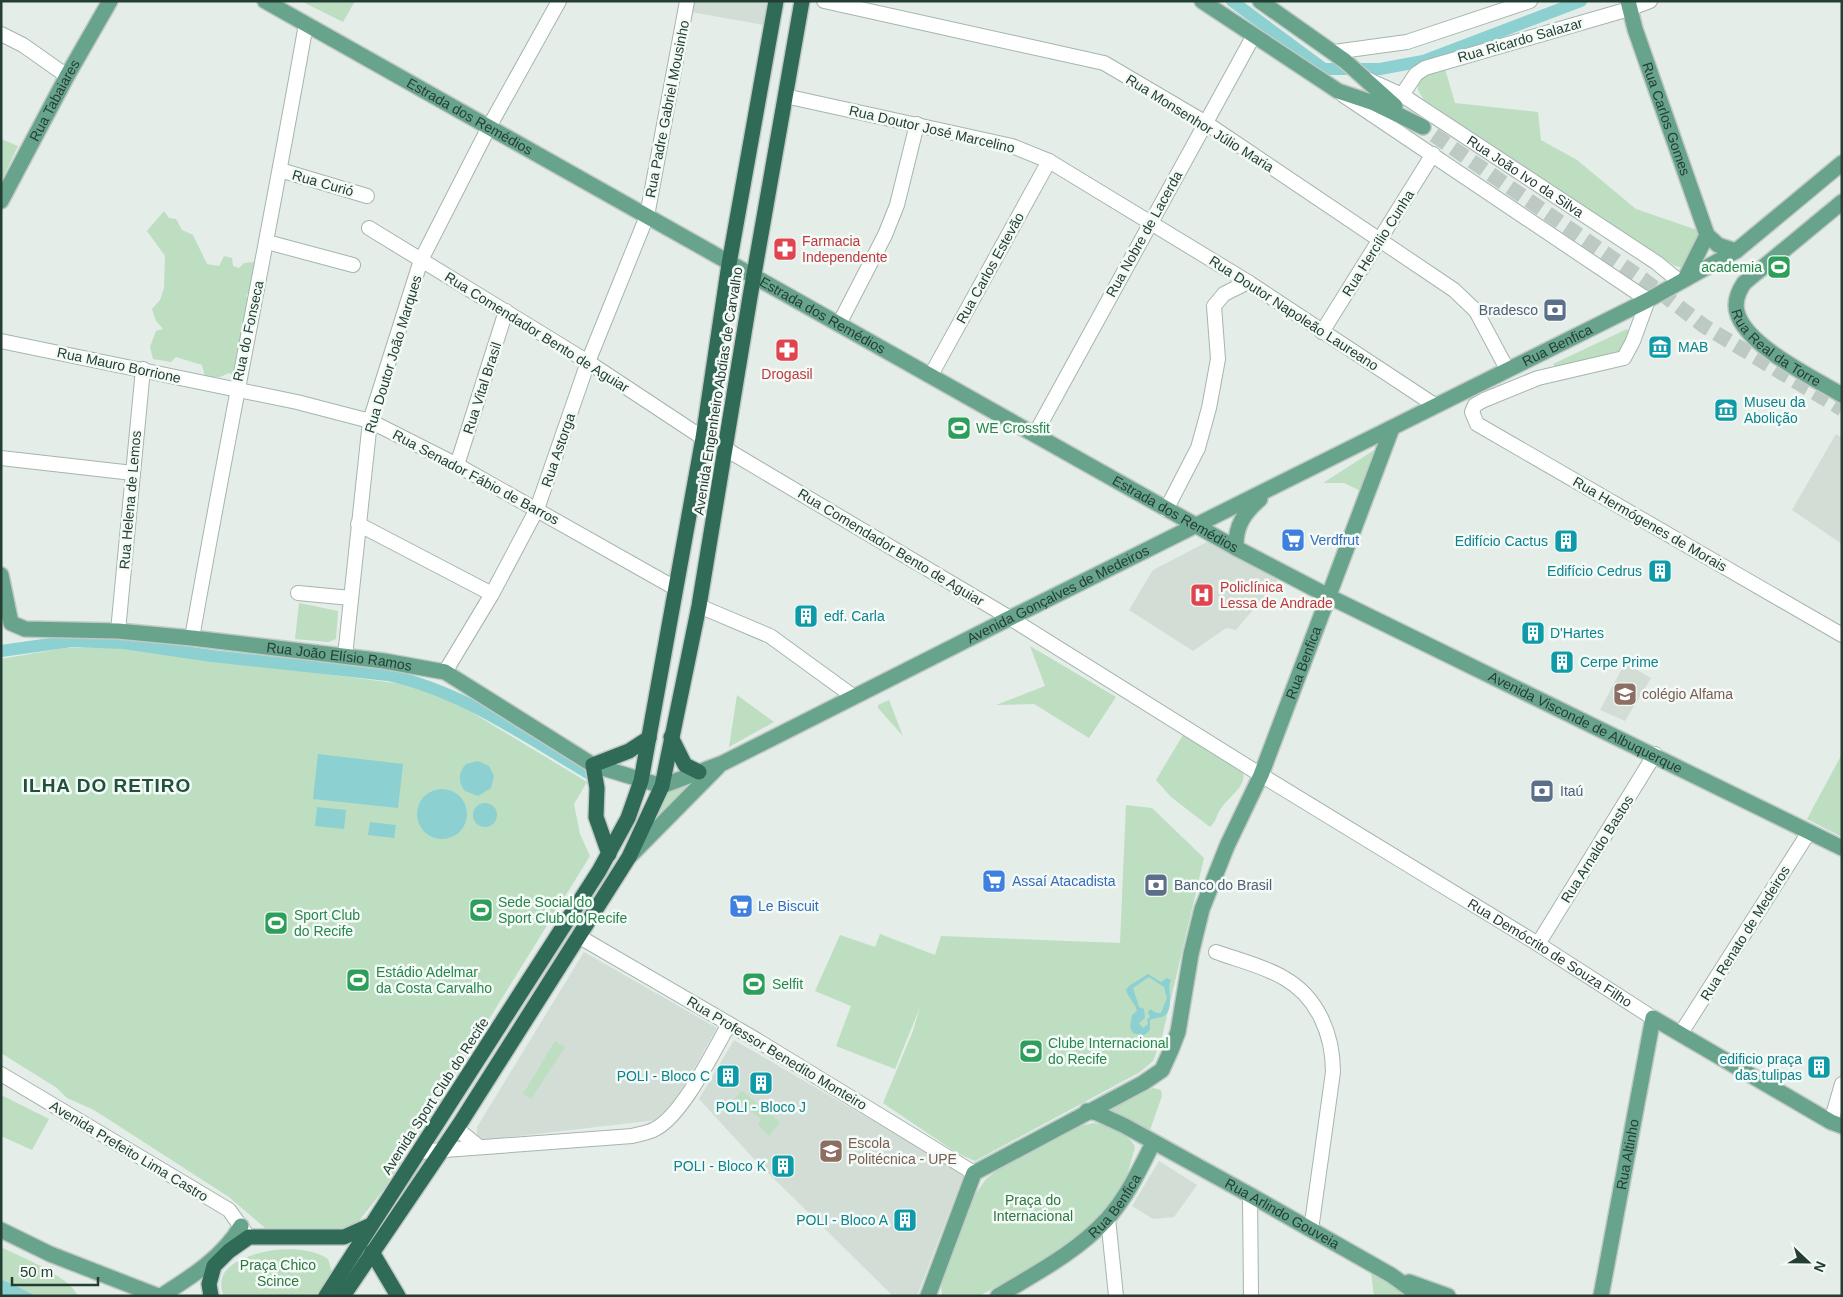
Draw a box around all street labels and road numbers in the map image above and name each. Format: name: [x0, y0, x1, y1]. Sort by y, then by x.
street label: Rua Ricardo Salazar: [1456, 14, 1585, 65]
street label: Rua Padre Gabriel Mousinho: [642, 19, 692, 199]
street label: Rua Tabaiares: [26, 57, 83, 144]
street label: Rua Carlos Gomes: [1639, 60, 1694, 178]
street label: Rua Monsenhor Júlio Maria: [1123, 71, 1277, 175]
street label: Estrada dos Remédios: [404, 75, 535, 158]
street label: Rua Doutor José Marcelino: [848, 102, 1017, 156]
street label: Rua João Ivo da Silva: [1464, 132, 1587, 221]
street label: Rua Curió: [291, 167, 356, 199]
street label: Rua Nobre de Lacerda: [1103, 168, 1185, 300]
street label: Rua Hercílio Cunha: [1339, 187, 1417, 299]
street label: Rua Carlos Estevão: [953, 209, 1027, 326]
street label: Rua Doutor Napoleão Laureano: [1206, 252, 1382, 374]
street label: Avenida Engenheiro Abdias de Carvalho: [690, 266, 746, 516]
street label: Rua Comendador Bento de Aguiar: [442, 269, 632, 396]
street label: Rua Doutor João Marques: [361, 273, 425, 435]
street label: Estrada dos Remédios: [757, 273, 888, 357]
street label: Rua do Fonseca: [229, 279, 267, 383]
street label: Rua Real da Torre: [1728, 307, 1824, 390]
street label: Rua Benfica: [1519, 321, 1595, 369]
street label: Rua Vital Brasil: [460, 340, 504, 436]
street label: Rua Mauro Borrione: [56, 344, 183, 386]
street label: Rua Astorga: [538, 411, 578, 489]
street label: Rua Senador Fábio de Barros: [390, 426, 562, 528]
street label: Rua Helena de Lemos: [116, 430, 144, 570]
street label: Estrada dos Remédios: [1110, 472, 1241, 556]
street label: Rua Hermógenes de Morais: [1570, 473, 1730, 575]
street label: Rua Comendador Bento de Aguiar: [795, 485, 987, 609]
street label: Avenida Gonçalves de Medeiros: [964, 542, 1152, 647]
street label: Rua Benfica: [1282, 624, 1324, 701]
street label: Rua João Elísio Ramos: [266, 639, 413, 674]
street label: Avenida Visconde de Albuquerque: [1486, 668, 1685, 777]
street label: Rua Arnaldo Bastos: [1557, 792, 1637, 906]
street label: Rua Renato de Medeiros: [1697, 863, 1793, 1003]
street label: Rua Demócrito de Souza Filho: [1465, 895, 1635, 1010]
street label: Rua Professor Benedito Monteiro: [684, 993, 870, 1113]
street label: Avenida Sport Club do Recife: [378, 1015, 492, 1177]
street label: Avenida Prefeito Lima Castro: [47, 1097, 211, 1205]
street label: Rua Altinho: [1613, 1118, 1642, 1191]
street label: Rua Benfica: [1085, 1171, 1144, 1241]
street label: Rua Arlindo Gouveia: [1222, 1175, 1342, 1252]

